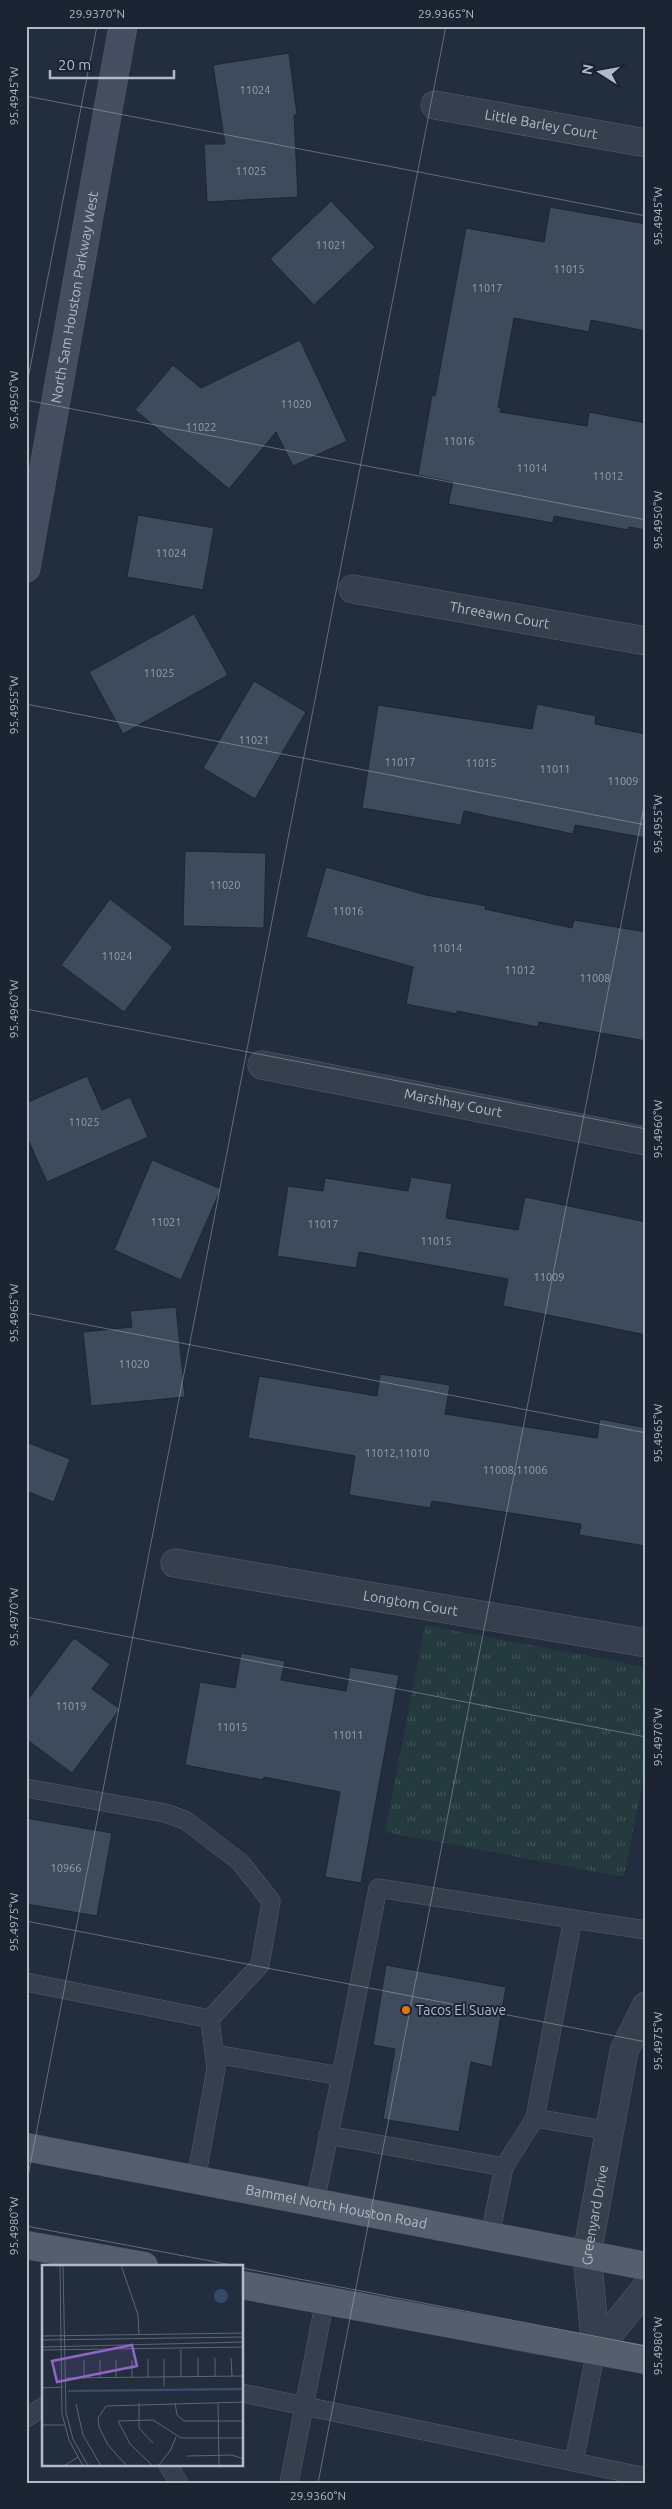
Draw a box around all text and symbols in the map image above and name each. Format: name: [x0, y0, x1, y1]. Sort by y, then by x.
text: 29.9370°N: [69, 7, 125, 20]
text: 29.9365°N: [418, 7, 474, 20]
scale bar: [50, 48, 174, 80]
north arrow: [574, 48, 624, 98]
text: 20 m: [58, 56, 91, 73]
text: N: [578, 63, 596, 76]
text: 95.4945°W: [7, 67, 20, 125]
house number: 11024: [239, 84, 271, 96]
street label: Little Barley Court: [483, 106, 600, 142]
house number: 11025: [235, 165, 267, 177]
text: 95.4945°W: [651, 187, 664, 245]
street label: North Sam Houston Parkway West: [48, 190, 101, 405]
house number: 11021: [315, 239, 347, 251]
house number: 11015: [553, 263, 585, 275]
house number: 11017: [471, 282, 503, 294]
text: 95.4950°W: [7, 371, 20, 429]
house number: 11020: [280, 398, 312, 410]
house number: 11022: [185, 421, 217, 433]
house number: 11016: [443, 435, 475, 447]
house number: 11014: [516, 462, 548, 474]
house number: 11012: [592, 470, 624, 482]
text: 95.4950°W: [651, 491, 664, 549]
house number: 11024: [155, 547, 187, 559]
street label: Threeawn Court: [448, 598, 552, 632]
house number: 11025: [143, 667, 175, 679]
text: 95.4955°W: [7, 676, 20, 734]
house number: 11021: [238, 734, 270, 746]
house number: 11017: [384, 756, 416, 768]
house number: 11015: [465, 757, 497, 769]
house number: 11011: [539, 763, 571, 775]
house number: 11009: [607, 775, 639, 787]
text: 95.4955°W: [651, 795, 664, 853]
house number: 11020: [209, 879, 241, 891]
house number: 11016: [332, 905, 364, 917]
house number: 11014: [431, 942, 463, 954]
house number: 11024: [101, 950, 133, 962]
house number: 11012: [504, 964, 536, 976]
house number: 11008: [579, 972, 611, 984]
text: 95.4960°W: [7, 980, 20, 1038]
street label: Marshhay Court: [403, 1085, 504, 1120]
text: 95.4960°W: [651, 1100, 664, 1158]
house number: 11025: [68, 1116, 100, 1128]
house number: 11021: [150, 1216, 182, 1228]
house number: 11017: [307, 1218, 339, 1230]
house number: 11015: [420, 1235, 452, 1247]
house number: 11009: [533, 1271, 565, 1283]
text: 95.4965°W: [7, 1284, 20, 1342]
house number: 11020: [118, 1358, 150, 1370]
text: 95.4965°W: [651, 1404, 664, 1462]
house number: 11012,11010: [365, 1447, 429, 1459]
house number: 11008,11006: [483, 1464, 547, 1476]
street label: Longtom Court: [362, 1587, 460, 1619]
text: 95.4970°W: [7, 1588, 20, 1646]
house number: 11019: [55, 1700, 87, 1712]
text: 95.4970°W: [651, 1708, 664, 1766]
house number: 11015: [216, 1721, 248, 1733]
house number: 11011: [332, 1729, 364, 1741]
house number: 10966: [50, 1862, 82, 1874]
text: 95.4975°W: [7, 1893, 20, 1951]
place label: Tacos El Suave: [416, 2002, 506, 2018]
marker: Tacos El Suave: [400, 2004, 412, 2016]
text: 95.4975°W: [651, 2012, 664, 2070]
street label: Greenyard Drive: [579, 2164, 611, 2266]
street label: Bammel North Houston Road: [244, 2181, 428, 2232]
text: 95.4980°W: [7, 2197, 20, 2255]
inset map: [42, 2265, 244, 2466]
text: 95.4980°W: [651, 2317, 664, 2375]
text: 29.9360°N: [290, 2489, 346, 2502]

